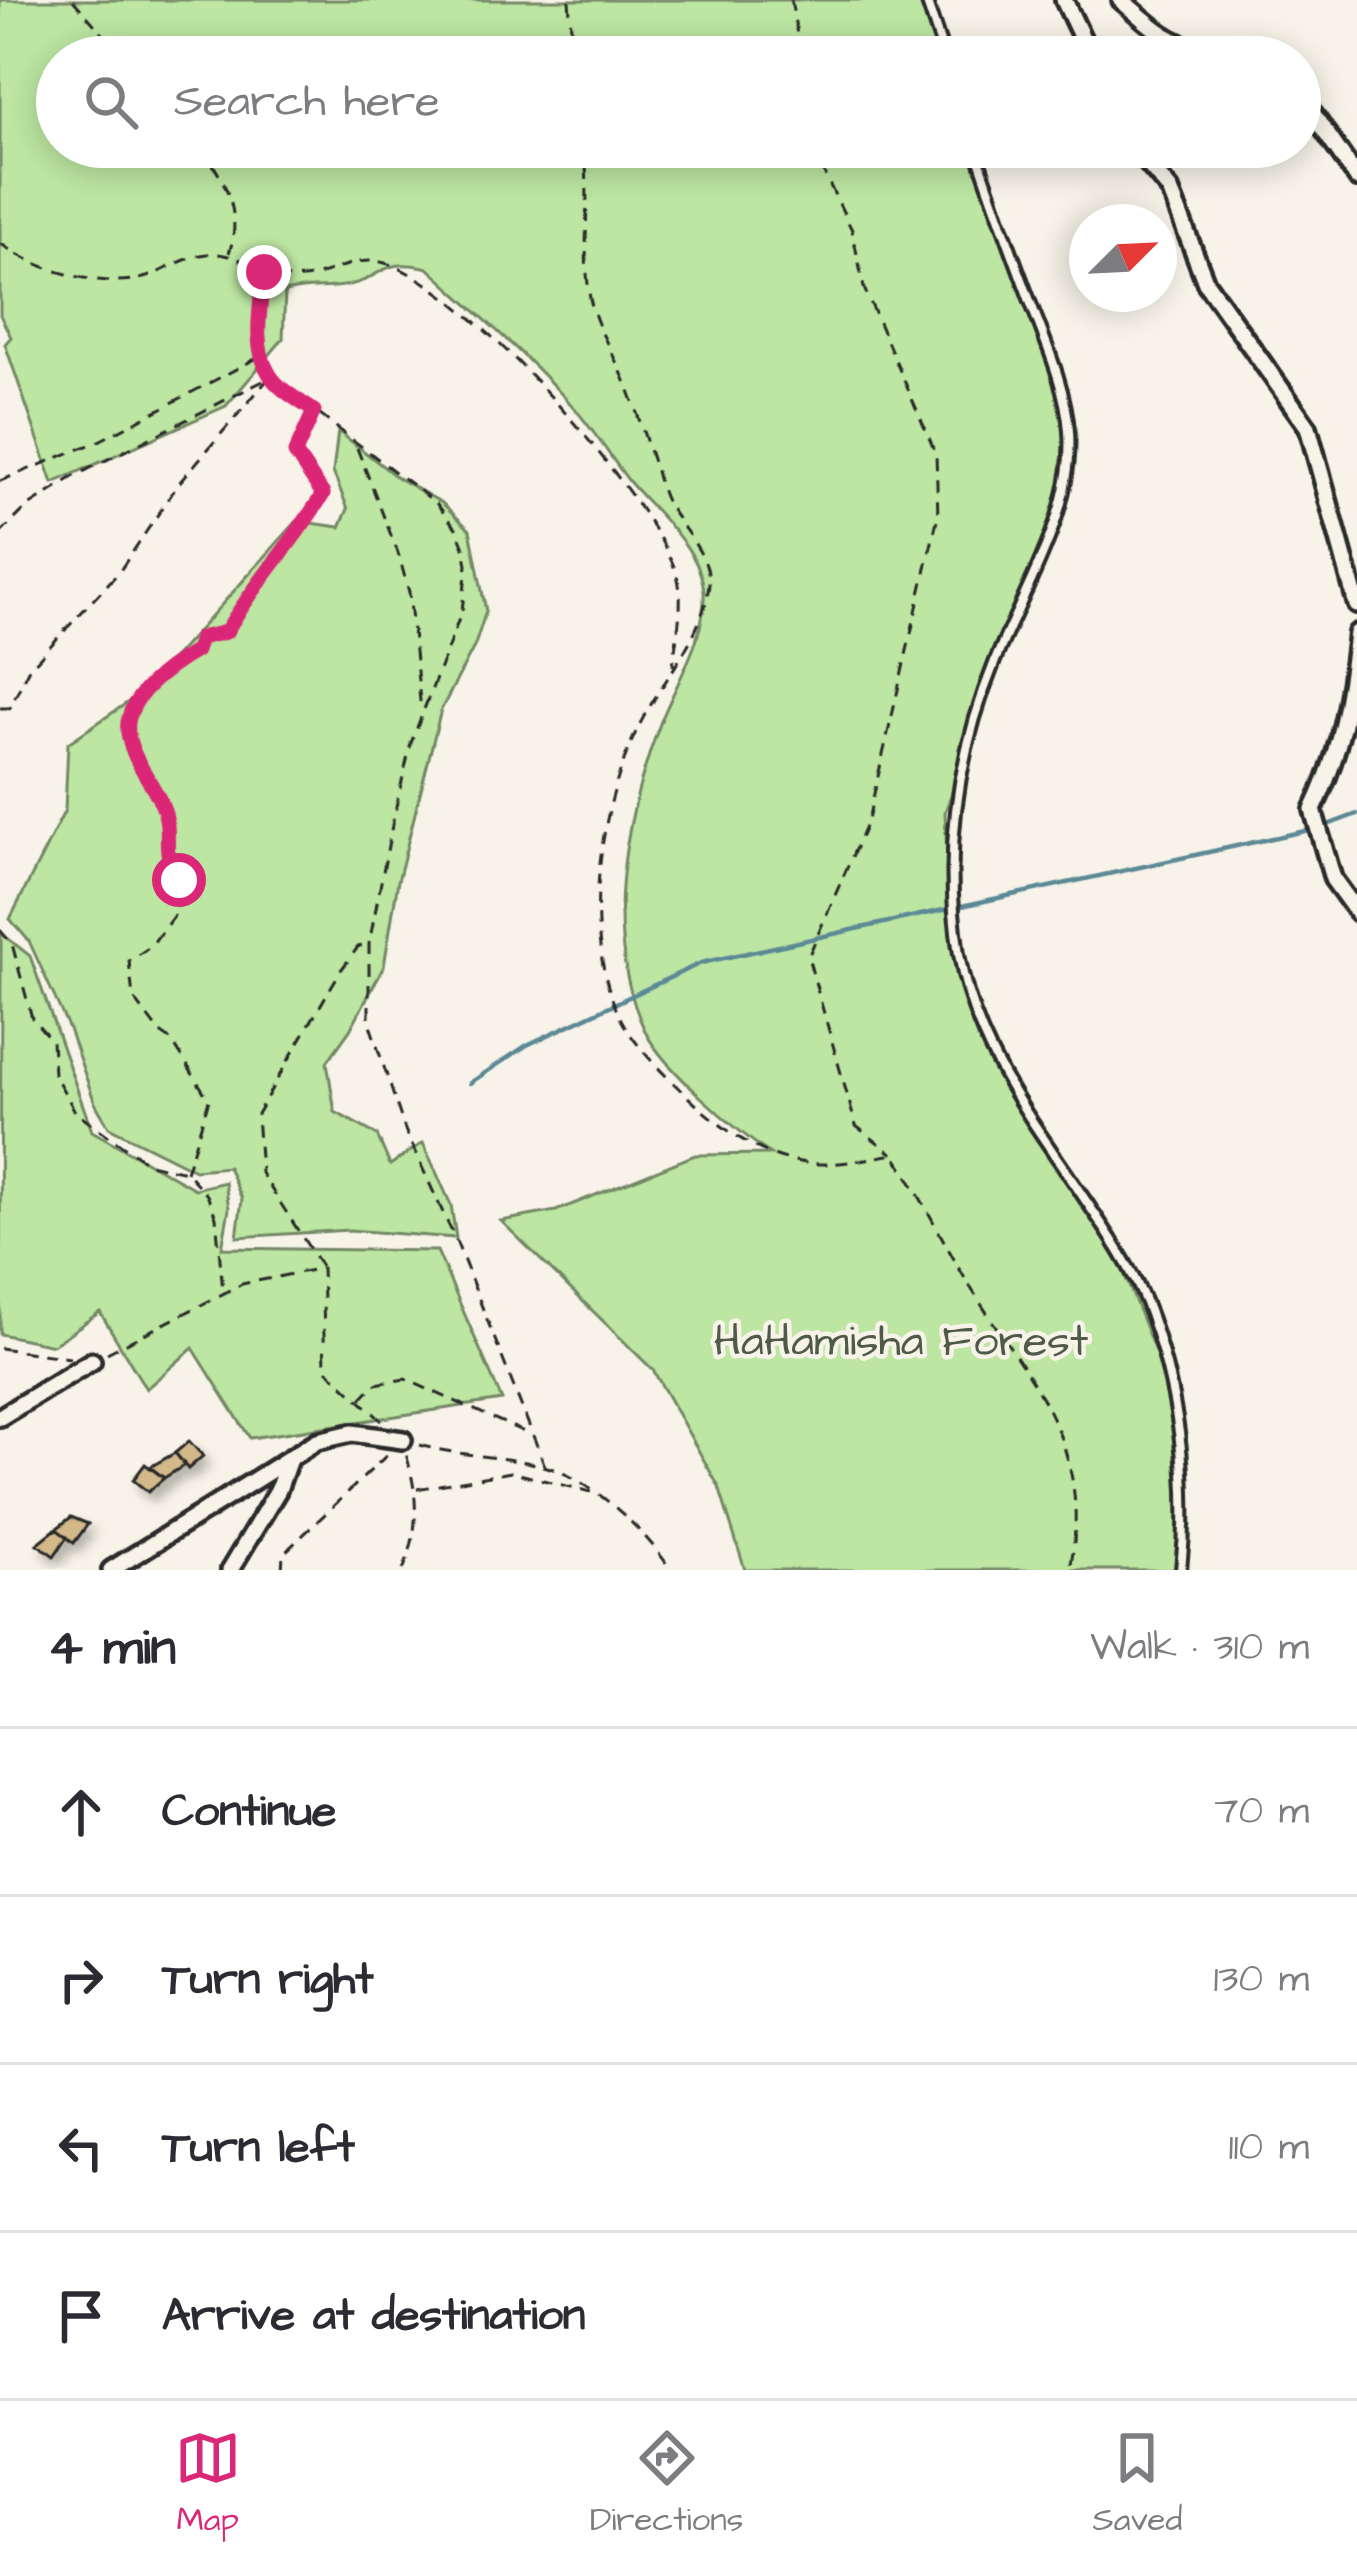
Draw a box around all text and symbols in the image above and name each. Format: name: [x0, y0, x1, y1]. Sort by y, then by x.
search box: [36, 36, 1321, 168]
icon: search: [78, 69, 144, 135]
text: Search here: [174, 71, 440, 133]
north arrow: [1069, 204, 1177, 312]
route end: [237, 245, 291, 299]
route start: [152, 853, 206, 907]
park label: HaHamisha Forest: [714, 1311, 1088, 1373]
text: 4 min: [48, 1613, 176, 1684]
text: Walk · 310 m: [1090, 1621, 1309, 1675]
icon: ahead: [48, 1779, 114, 1845]
text: Continue: [162, 1781, 336, 1843]
text: 70 m: [1214, 1785, 1309, 1839]
icon: right: [48, 1947, 114, 2013]
text: Turn right: [162, 1949, 374, 2011]
text: 130 m: [1214, 1953, 1309, 2007]
icon: left: [48, 2115, 114, 2181]
text: Turn left: [162, 2117, 355, 2179]
text: 110 m: [1228, 2121, 1309, 2175]
icon: arrive: [48, 2283, 114, 2349]
text: Arrive at destination: [162, 2285, 585, 2347]
tab: Map: [175, 2425, 241, 2543]
tab: Directions: [590, 2425, 743, 2543]
tab: Saved: [1092, 2425, 1182, 2543]

